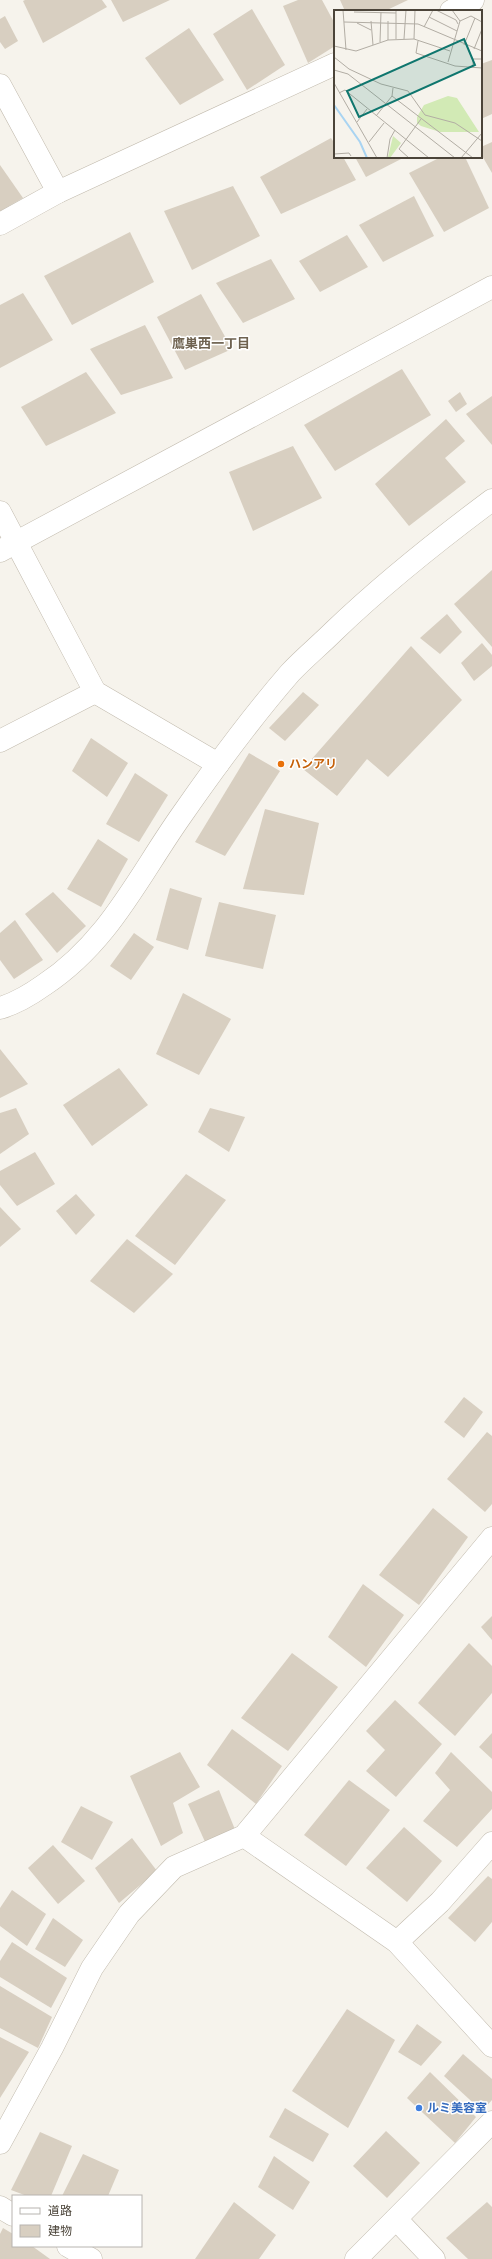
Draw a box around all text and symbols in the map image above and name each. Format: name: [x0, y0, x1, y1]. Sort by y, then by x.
inset map: [334, 10, 482, 158]
district label: 鷹巣西一丁目: [172, 336, 250, 352]
place label: ハンアリ: [289, 757, 337, 772]
marker: ハンアリ: [276, 759, 286, 769]
place label: ルミ美容室: [427, 2101, 487, 2116]
marker: ルミ美容室: [414, 2103, 424, 2113]
legend: [12, 2195, 142, 2247]
text: 道路: [48, 2204, 72, 2219]
text: 建物: [48, 2224, 72, 2239]

